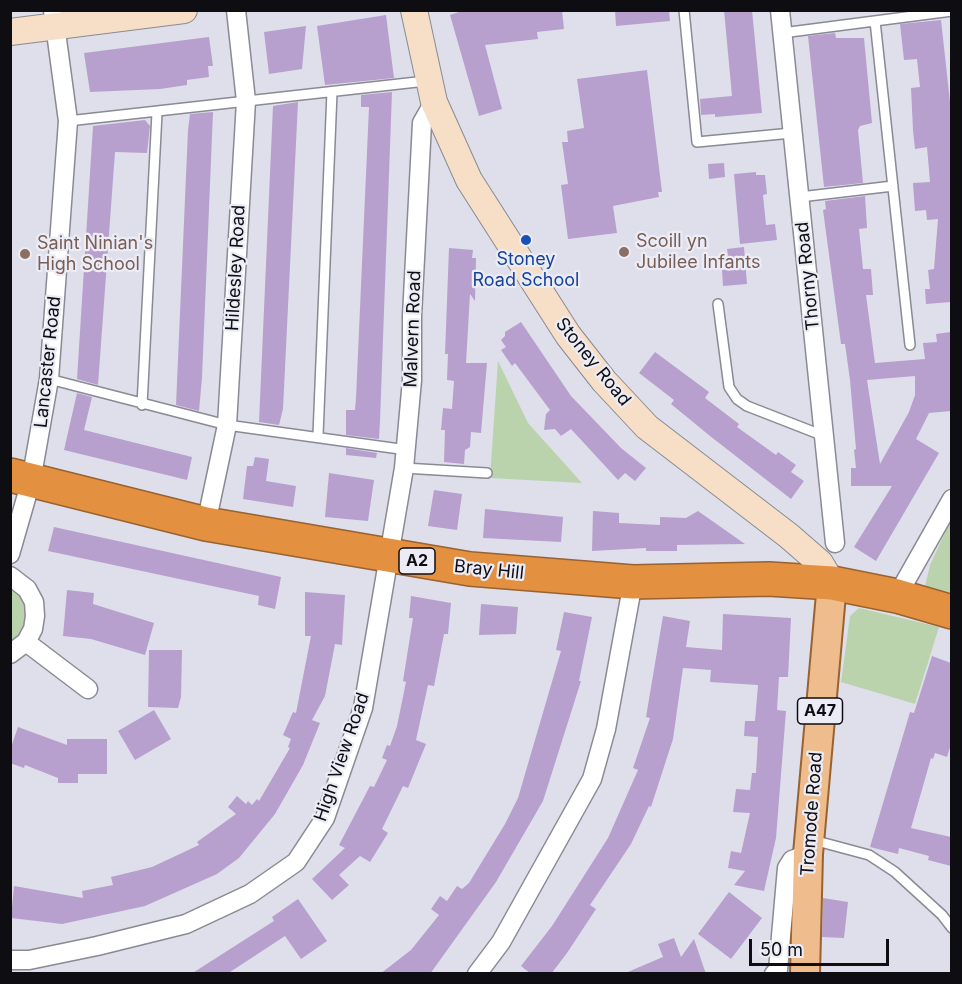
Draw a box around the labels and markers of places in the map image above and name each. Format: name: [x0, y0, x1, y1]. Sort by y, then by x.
place label: Scoill yn Jubilee Infants: [636, 231, 761, 274]
place label: Saint Ninian's High School: [37, 233, 153, 276]
marker: Stoney Road School: [519, 233, 533, 247]
marker: Scoill yn Jubilee Infants: [617, 245, 631, 259]
marker: Saint Ninian's High School: [18, 247, 32, 261]
place label: Stoney Road School: [473, 249, 579, 292]

